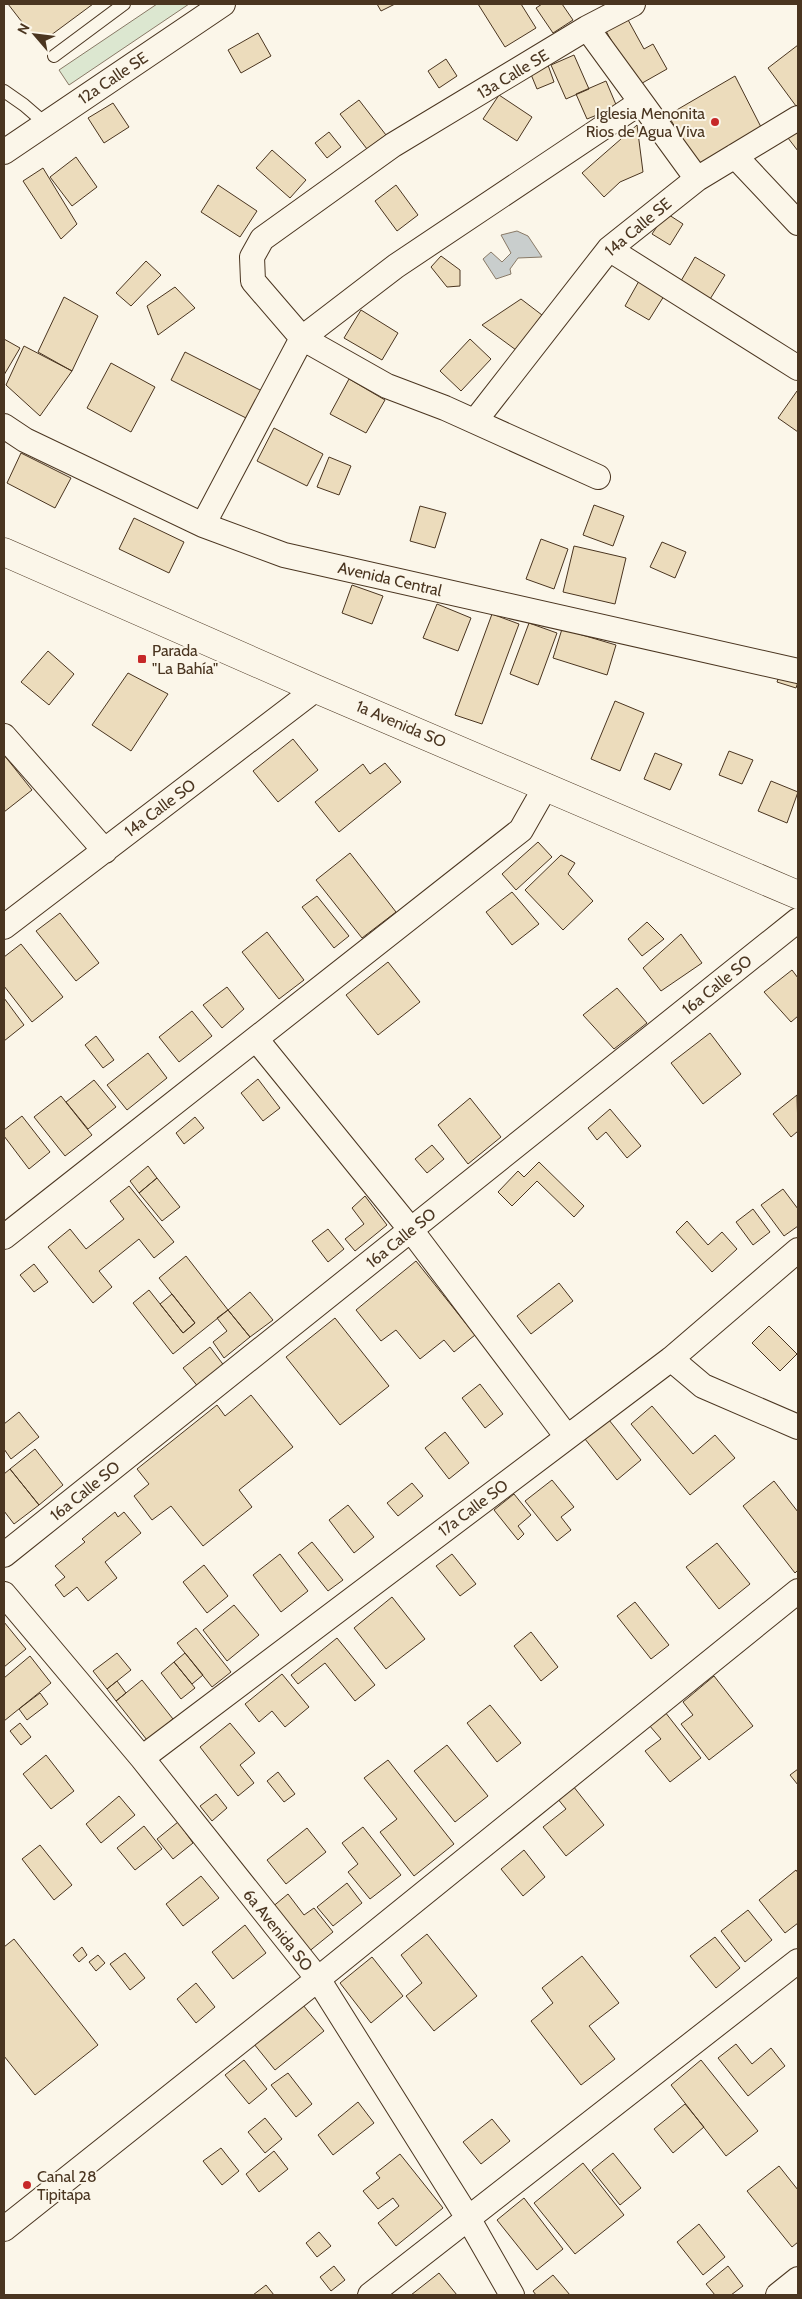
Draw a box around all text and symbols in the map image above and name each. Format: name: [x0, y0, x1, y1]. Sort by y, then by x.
north arrow: [10, 10, 60, 60]
text: N: [13, 20, 34, 37]
street label: 13a Calle SE: [474, 45, 552, 103]
street label: 12a Calle SE: [75, 48, 152, 108]
place label: Iglesia Menonita Rios de Agua Viva: [586, 104, 705, 141]
marker: Iglesia Menonita Rios de Agua Viva: [709, 116, 721, 128]
street label: 14a Calle SE: [601, 194, 675, 260]
street label: Avenida Central: [336, 558, 444, 600]
place label: Parada "La Bahía": [152, 641, 218, 678]
marker: Parada "La Bahía": [136, 653, 148, 665]
street label: 1a Avenida SO: [353, 697, 449, 751]
street label: 14a Calle SO: [121, 775, 199, 841]
street label: 16a Calle SO: [678, 951, 756, 1019]
street label: 16a Calle SO: [362, 1204, 440, 1272]
street label: 16a Calle SO: [46, 1457, 124, 1525]
street label: 17a Calle SO: [434, 1476, 512, 1540]
street label: 6a Avenida SO: [239, 1885, 317, 1975]
place label: Canal 28 Tipitapa: [37, 2167, 97, 2204]
marker: Canal 28 Tipitapa: [21, 2179, 33, 2191]

